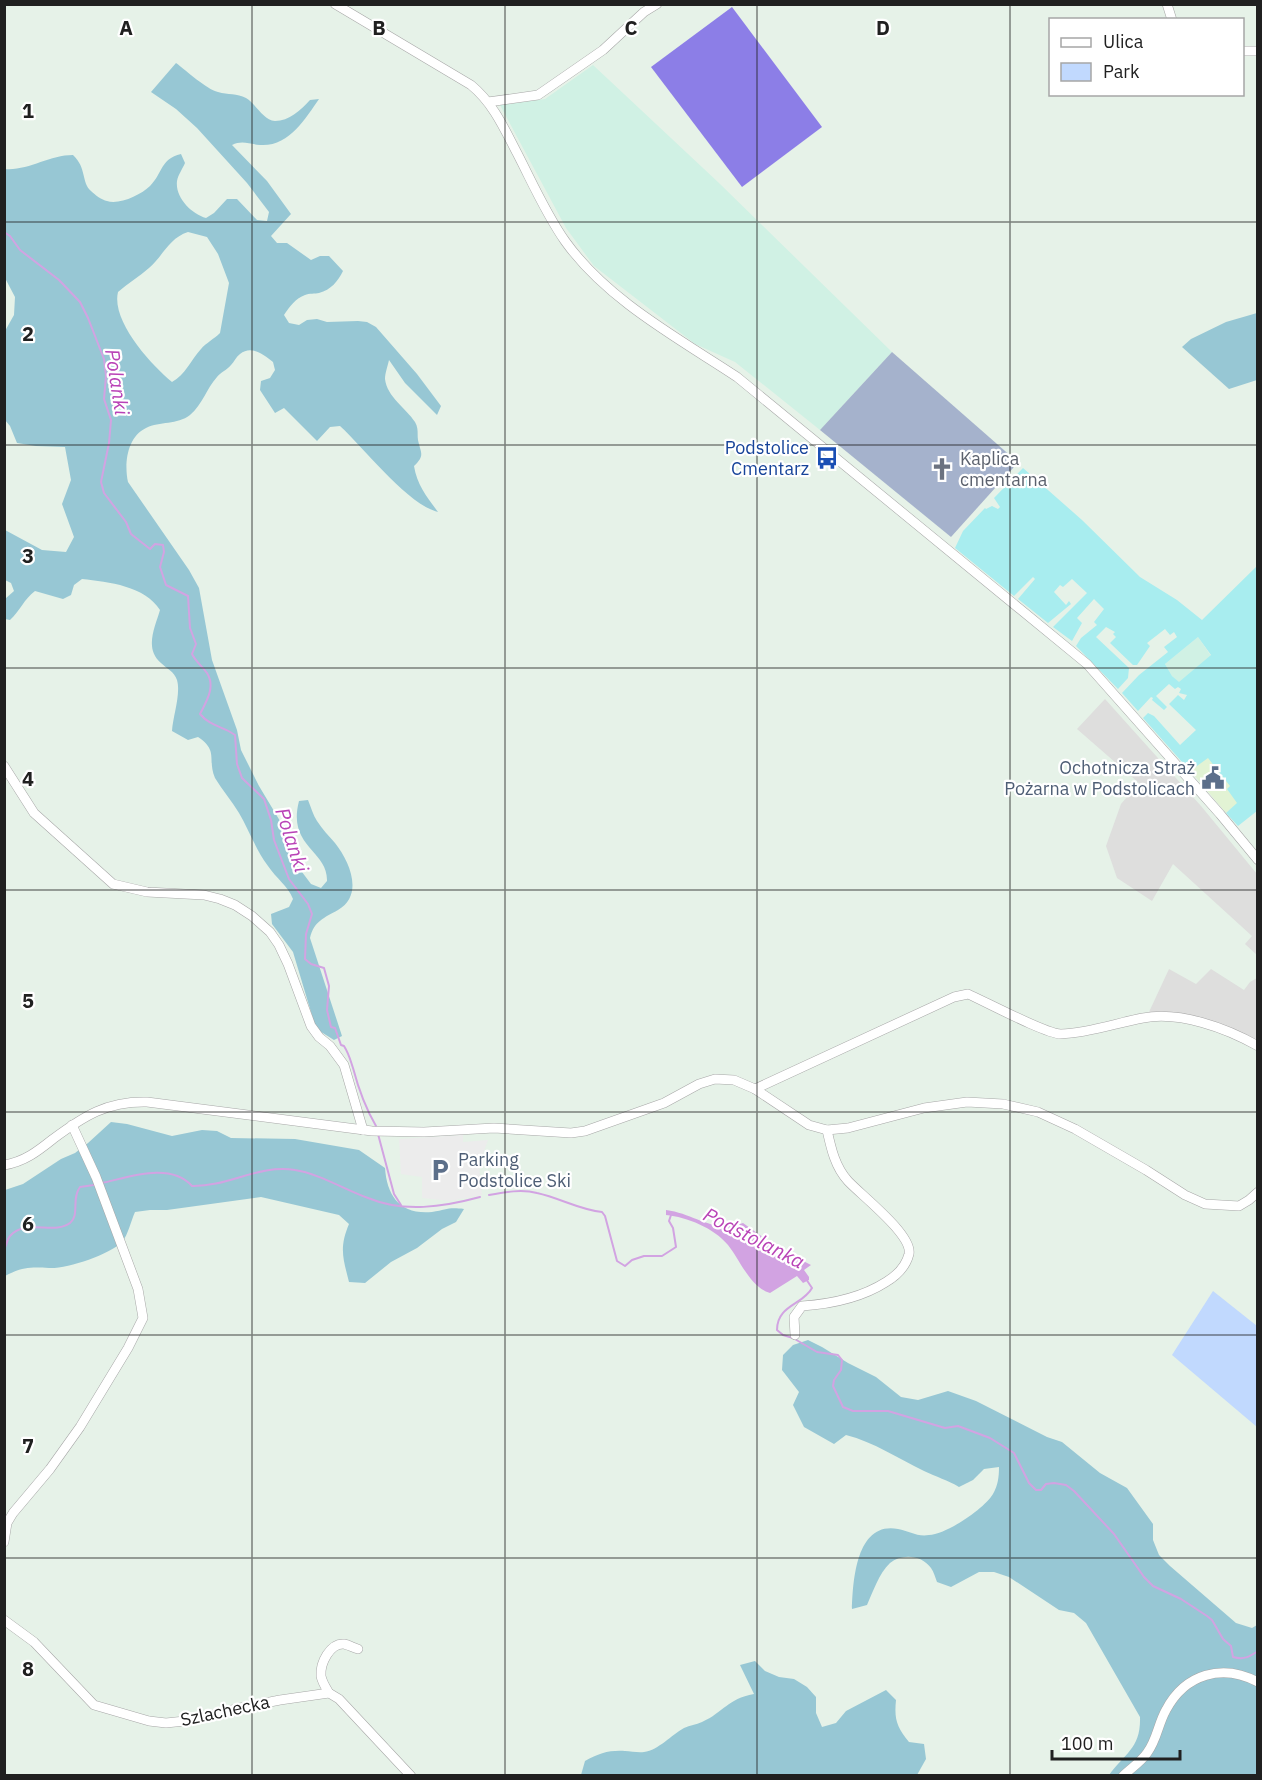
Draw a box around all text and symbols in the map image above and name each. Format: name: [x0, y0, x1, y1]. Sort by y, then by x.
text: A: [119, 14, 133, 41]
text: B: [372, 14, 386, 41]
text: C: [624, 14, 638, 41]
text: D: [876, 14, 890, 41]
legend: [1049, 18, 1244, 96]
text: Ulica: [1103, 30, 1144, 53]
text: Park: [1103, 60, 1140, 83]
text: 1: [22, 97, 34, 124]
text: 2: [22, 320, 34, 347]
water label: Polanki: [99, 347, 136, 418]
place label: Podstolice Cmentarz: [725, 436, 809, 480]
bus stop icon: Podstolice Cmentarz: [814, 445, 840, 471]
place label: Kaplica cmentarna: [960, 447, 1048, 491]
church icon: Kaplica cmentarna: [929, 456, 955, 482]
text: 3: [22, 542, 34, 569]
place label: Ochotnicza Straż Pożarna w Podstolicach: [1004, 756, 1195, 800]
text: 4: [22, 765, 34, 792]
public building icon: Ochotnicza Straż Pożarna w Podstolicach: [1200, 765, 1226, 791]
water label: Polanki: [269, 804, 316, 876]
text: 5: [22, 987, 34, 1014]
place label: Parking Podstolice Ski: [458, 1148, 571, 1192]
parking icon: Parking Podstolice Ski: [427, 1157, 453, 1183]
water label: Podstolanka: [699, 1200, 810, 1275]
text: 6: [22, 1210, 34, 1237]
text: 7: [22, 1432, 34, 1459]
text: 8: [22, 1655, 34, 1682]
street label: Szlachecka: [178, 1690, 272, 1731]
scale bar: [1052, 1723, 1180, 1761]
text: 100 m: [1061, 1732, 1113, 1755]

